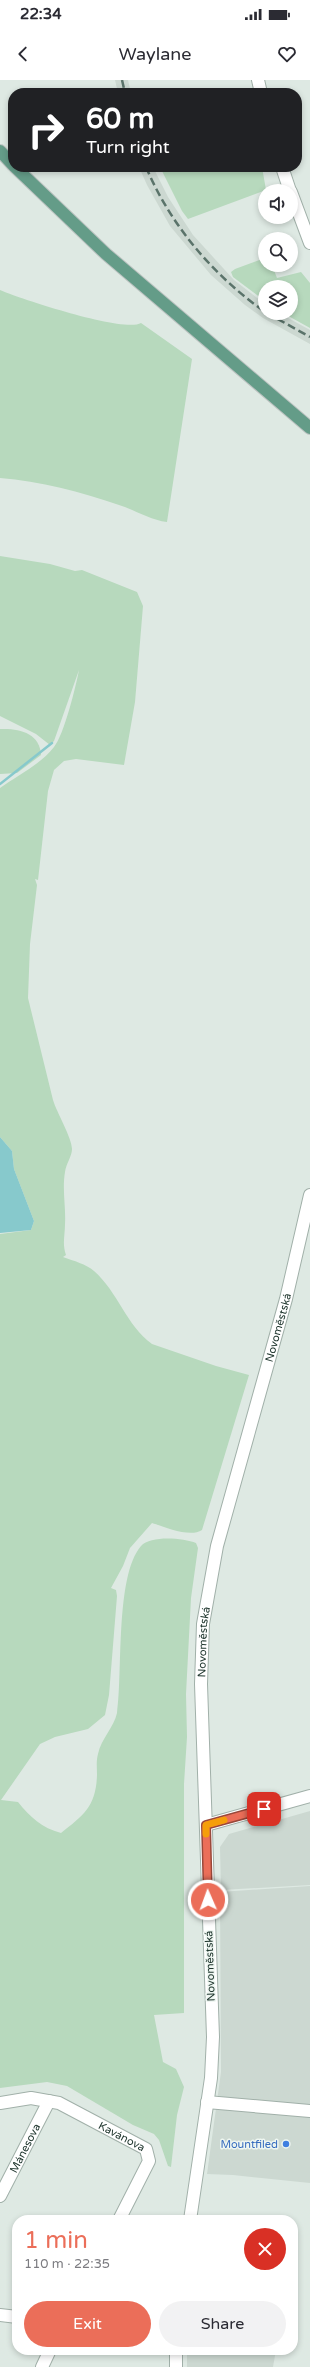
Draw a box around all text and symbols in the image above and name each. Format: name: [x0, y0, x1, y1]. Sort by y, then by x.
text: 22:34: [20, 5, 62, 23]
icon: back: [12, 43, 34, 65]
text: Waylane: [119, 43, 191, 65]
icon: heart: [276, 43, 298, 65]
text: 60 m: [86, 102, 154, 136]
icon: right: [20, 104, 72, 156]
text: Turn right: [86, 136, 170, 158]
map controls: [258, 184, 298, 320]
button: sound: [258, 184, 298, 224]
button: search: [258, 232, 298, 272]
button: layers: [258, 280, 298, 320]
street label: Novoměstská: [262, 1292, 294, 1363]
street label: Novoměstská: [195, 1605, 213, 1677]
pin: [247, 1792, 281, 1826]
icon: arrive: [253, 1798, 275, 1820]
position arrow: [187, 1879, 229, 1921]
street label: Novoměstská: [202, 1930, 218, 2002]
street label: Kavánova: [96, 2119, 147, 2154]
street label: Mánesova: [7, 2121, 43, 2175]
place label: Mountfiled: [220, 2138, 278, 2151]
marker: Mountfiled: [281, 2139, 291, 2149]
text: 1 min: [24, 2226, 88, 2255]
button: close: [244, 2228, 286, 2270]
text: 110 m · 22:35: [24, 2256, 110, 2272]
button: Exit: [24, 2301, 151, 2347]
button: Share: [159, 2301, 286, 2347]

